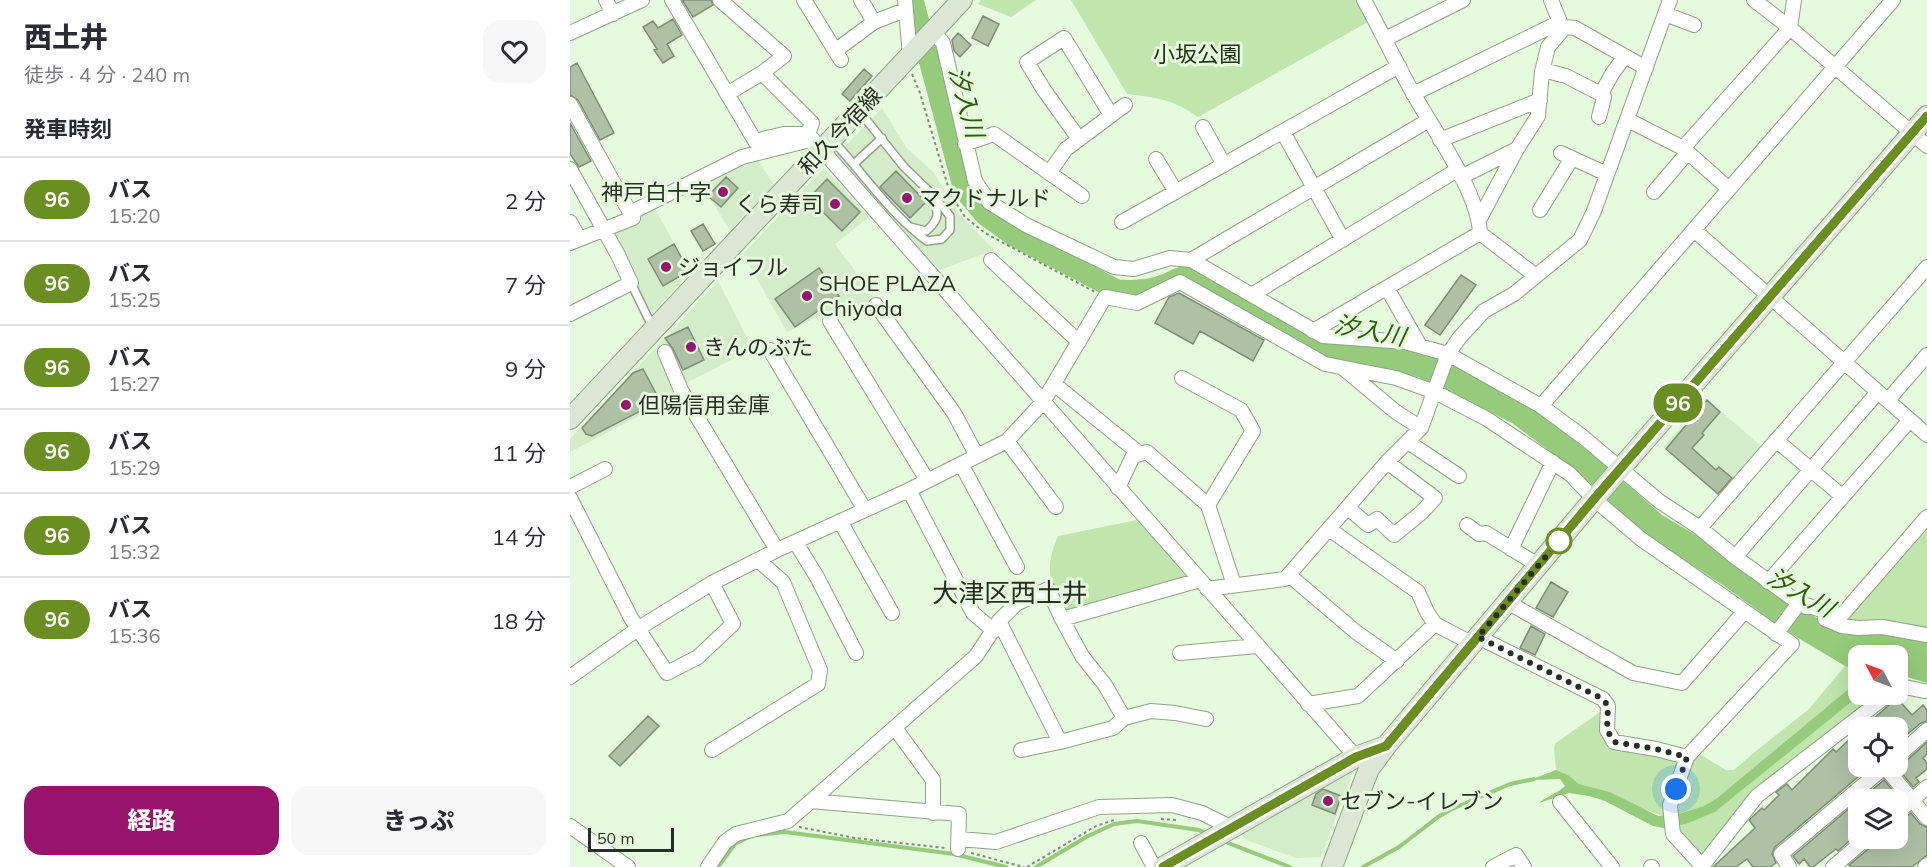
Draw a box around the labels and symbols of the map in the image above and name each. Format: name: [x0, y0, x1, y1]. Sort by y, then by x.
park label: 小坂公園: [1153, 40, 1241, 68]
water label: 汐入川: [943, 63, 992, 144]
street label: 和久今宿線: [792, 81, 888, 181]
place label: 神戸白十字: [601, 178, 711, 206]
place label: マクドナルド: [919, 184, 1051, 212]
marker: 神戸白十字: [716, 185, 730, 199]
place label: くら寿司: [735, 190, 823, 218]
marker: マクドナルド: [900, 191, 914, 205]
marker: くら寿司: [828, 197, 842, 211]
place label: ジョイフル: [678, 253, 788, 281]
marker: ジョイフル: [659, 260, 673, 274]
place label: SHOE PLAZA Chiyoda: [819, 269, 956, 322]
marker: SHOE PLAZA Chiyoda: [800, 289, 814, 303]
water label: 汐入川: [1332, 308, 1411, 352]
place label: きんのぶた: [703, 333, 813, 361]
marker: きんのぶた: [684, 340, 698, 354]
line badge: 96: [1651, 384, 1705, 422]
place label: 但陽信用金庫: [638, 391, 770, 419]
marker: 但陽信用金庫: [619, 398, 633, 412]
unlabelled marker: [1546, 528, 1572, 554]
water label: 汐入川: [1762, 561, 1842, 624]
district label: 大津区西土井: [932, 576, 1088, 609]
north arrow: [1848, 645, 1908, 705]
your location: [1661, 774, 1691, 804]
place label: セブン-イレブン: [1340, 787, 1503, 815]
marker: セブン-イレブン: [1321, 794, 1335, 808]
scale bar: [588, 825, 674, 852]

